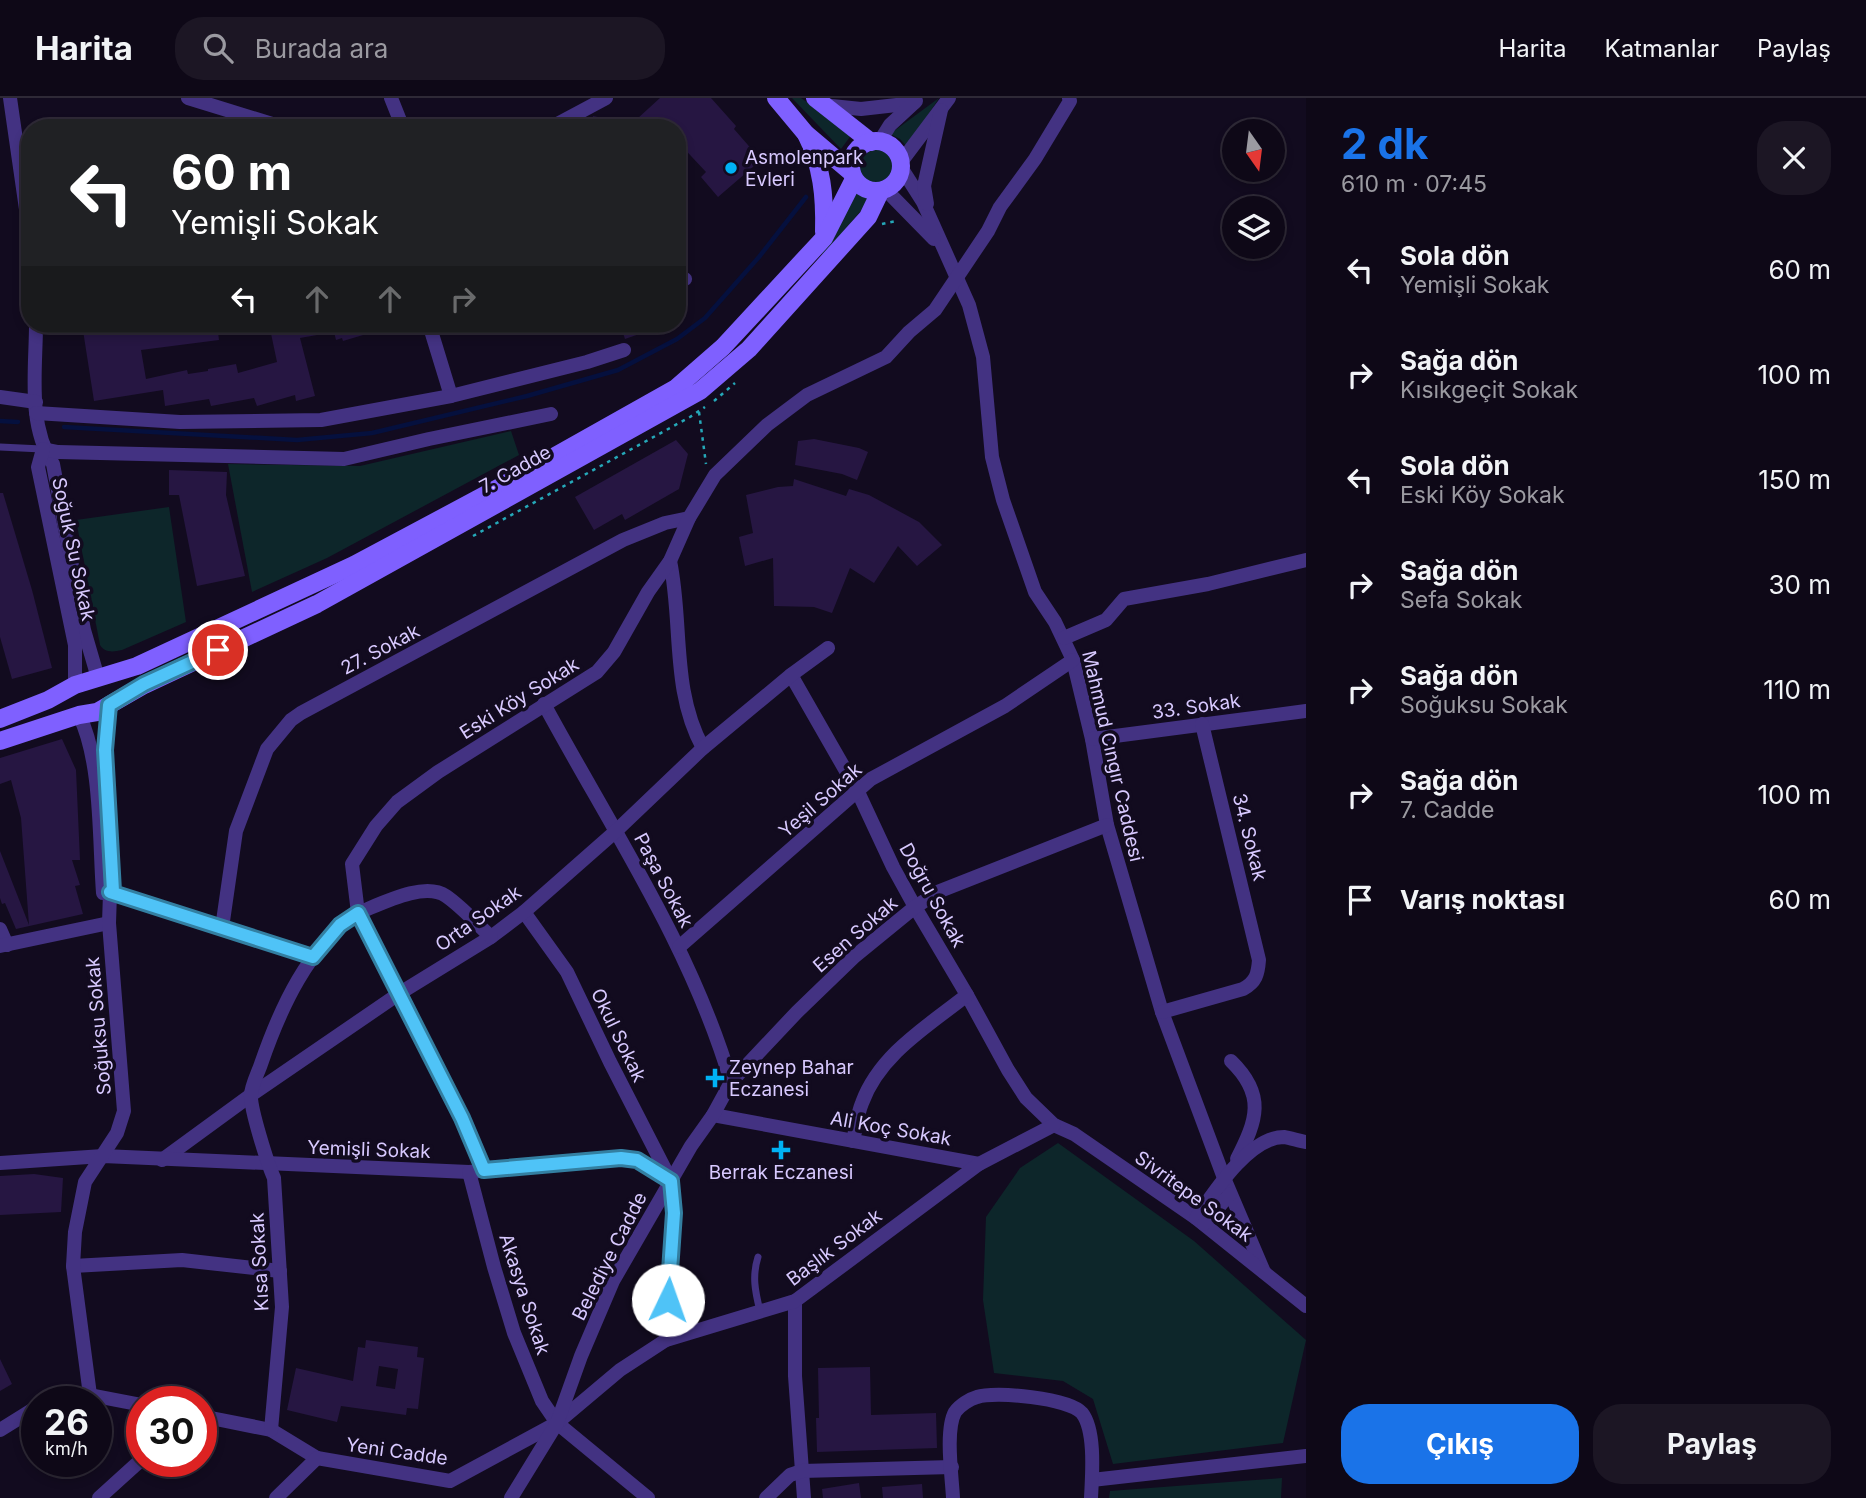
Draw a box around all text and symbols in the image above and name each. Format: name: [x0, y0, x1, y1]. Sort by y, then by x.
search box: [175, 17, 665, 80]
text: Harita: [35, 28, 133, 68]
icon: search: [199, 29, 237, 67]
text: Burada ara: [255, 33, 388, 64]
text: Harita: [1499, 34, 1567, 63]
text: Katmanlar: [1605, 34, 1719, 63]
text: Paylaş: [1757, 34, 1831, 63]
text: 2 dk: [1341, 118, 1428, 169]
north arrow: [1222, 119, 1284, 182]
map controls: [1222, 119, 1285, 259]
button: close: [1757, 121, 1831, 195]
text: 60 m: [171, 143, 292, 202]
place label: Asmolenpark Evleri: [745, 146, 864, 191]
icon: left: [56, 147, 147, 238]
marker: Asmolenpark Evleri: [723, 160, 739, 176]
text: 610 m · 07:45: [1341, 170, 1487, 198]
button: layers: [1222, 196, 1285, 259]
text: Yemişli Sokak: [171, 203, 379, 242]
text: Sola dön: [1400, 240, 1510, 271]
icon: left: [1341, 251, 1379, 289]
text: 60 m: [1768, 254, 1831, 285]
text: Yemişli Sokak: [1400, 271, 1549, 299]
icon: left: [225, 280, 263, 318]
icon: ahead: [298, 280, 336, 318]
icon: ahead: [371, 280, 409, 318]
icon: right: [444, 280, 482, 318]
text: Sağa dön: [1400, 345, 1518, 376]
icon: right: [1341, 356, 1379, 394]
text: 100 m: [1758, 359, 1831, 390]
text: Kısıkgeçit Sokak: [1400, 376, 1578, 404]
street label: 7. Cadde: [476, 440, 555, 498]
text: Sola dön: [1400, 450, 1510, 481]
icon: left: [1341, 461, 1379, 499]
text: 150 m: [1758, 464, 1831, 495]
street label: Soğuk Su Sokak: [47, 475, 100, 624]
text: Eski Köy Sokak: [1400, 481, 1565, 509]
text: Sağa dön: [1400, 555, 1518, 586]
icon: right: [1341, 566, 1379, 604]
text: 30 m: [1768, 569, 1831, 600]
text: Sefa Sokak: [1400, 586, 1522, 614]
street label: 27. Sokak: [337, 619, 424, 680]
pin: [188, 620, 248, 680]
icon: arrive: [199, 631, 237, 669]
street label: Mahmud Cıngır Caddesi: [1077, 648, 1148, 864]
street label: Eski Köy Sokak: [456, 652, 584, 744]
text: Sağa dön: [1400, 660, 1518, 691]
icon: right: [1341, 671, 1379, 709]
text: 110 m: [1763, 674, 1831, 705]
street label: 33. Sokak: [1150, 689, 1242, 724]
text: Soğuksu Sokak: [1400, 691, 1568, 719]
street label: Yeşil Sokak: [774, 758, 867, 843]
text: Sağa dön: [1400, 765, 1518, 796]
icon: right: [1341, 776, 1379, 814]
text: 100 m: [1758, 779, 1831, 810]
street label: 34. Sokak: [1228, 791, 1272, 884]
text: 7. Cadde: [1400, 796, 1495, 824]
street label: Paşa Sokak: [629, 829, 698, 932]
street label: Doğru Sokak: [894, 839, 971, 952]
street label: Orta Sokak: [431, 880, 526, 956]
icon: arrive: [1341, 881, 1379, 919]
text: Varış noktası: [1400, 884, 1565, 915]
text: 60 m: [1768, 884, 1831, 915]
street label: Esen Sokak: [808, 891, 903, 977]
street label: Soğuksu Sokak: [81, 955, 116, 1096]
street label: Okul Sokak: [586, 985, 651, 1086]
place label: Zeynep Bahar Eczanesi: [729, 1056, 854, 1101]
marker: Zeynep Bahar Eczanesi: [707, 1070, 723, 1086]
street label: Ali Koç Sokak: [829, 1107, 954, 1151]
street label: Yemişli Sokak: [307, 1136, 432, 1163]
marker: Berrak Eczanesi: [773, 1142, 789, 1158]
street label: Sivritepe Sokak: [1130, 1146, 1257, 1247]
place label: Berrak Eczanesi: [709, 1161, 853, 1184]
street label: Belediye Cadde: [567, 1188, 652, 1324]
street label: Başlık Sokak: [782, 1204, 887, 1291]
street label: Kısa Sokak: [245, 1211, 274, 1312]
street label: Akasya Sokak: [494, 1231, 555, 1358]
position arrow: [631, 1263, 705, 1337]
speed limit sign: 30: [126, 1386, 217, 1477]
text: 26: [44, 1401, 89, 1443]
button: Çıkış: [1341, 1404, 1579, 1484]
button: Paylaş: [1593, 1404, 1831, 1484]
street label: Yeni Cadde: [345, 1433, 449, 1470]
text: km/h: [45, 1438, 88, 1459]

